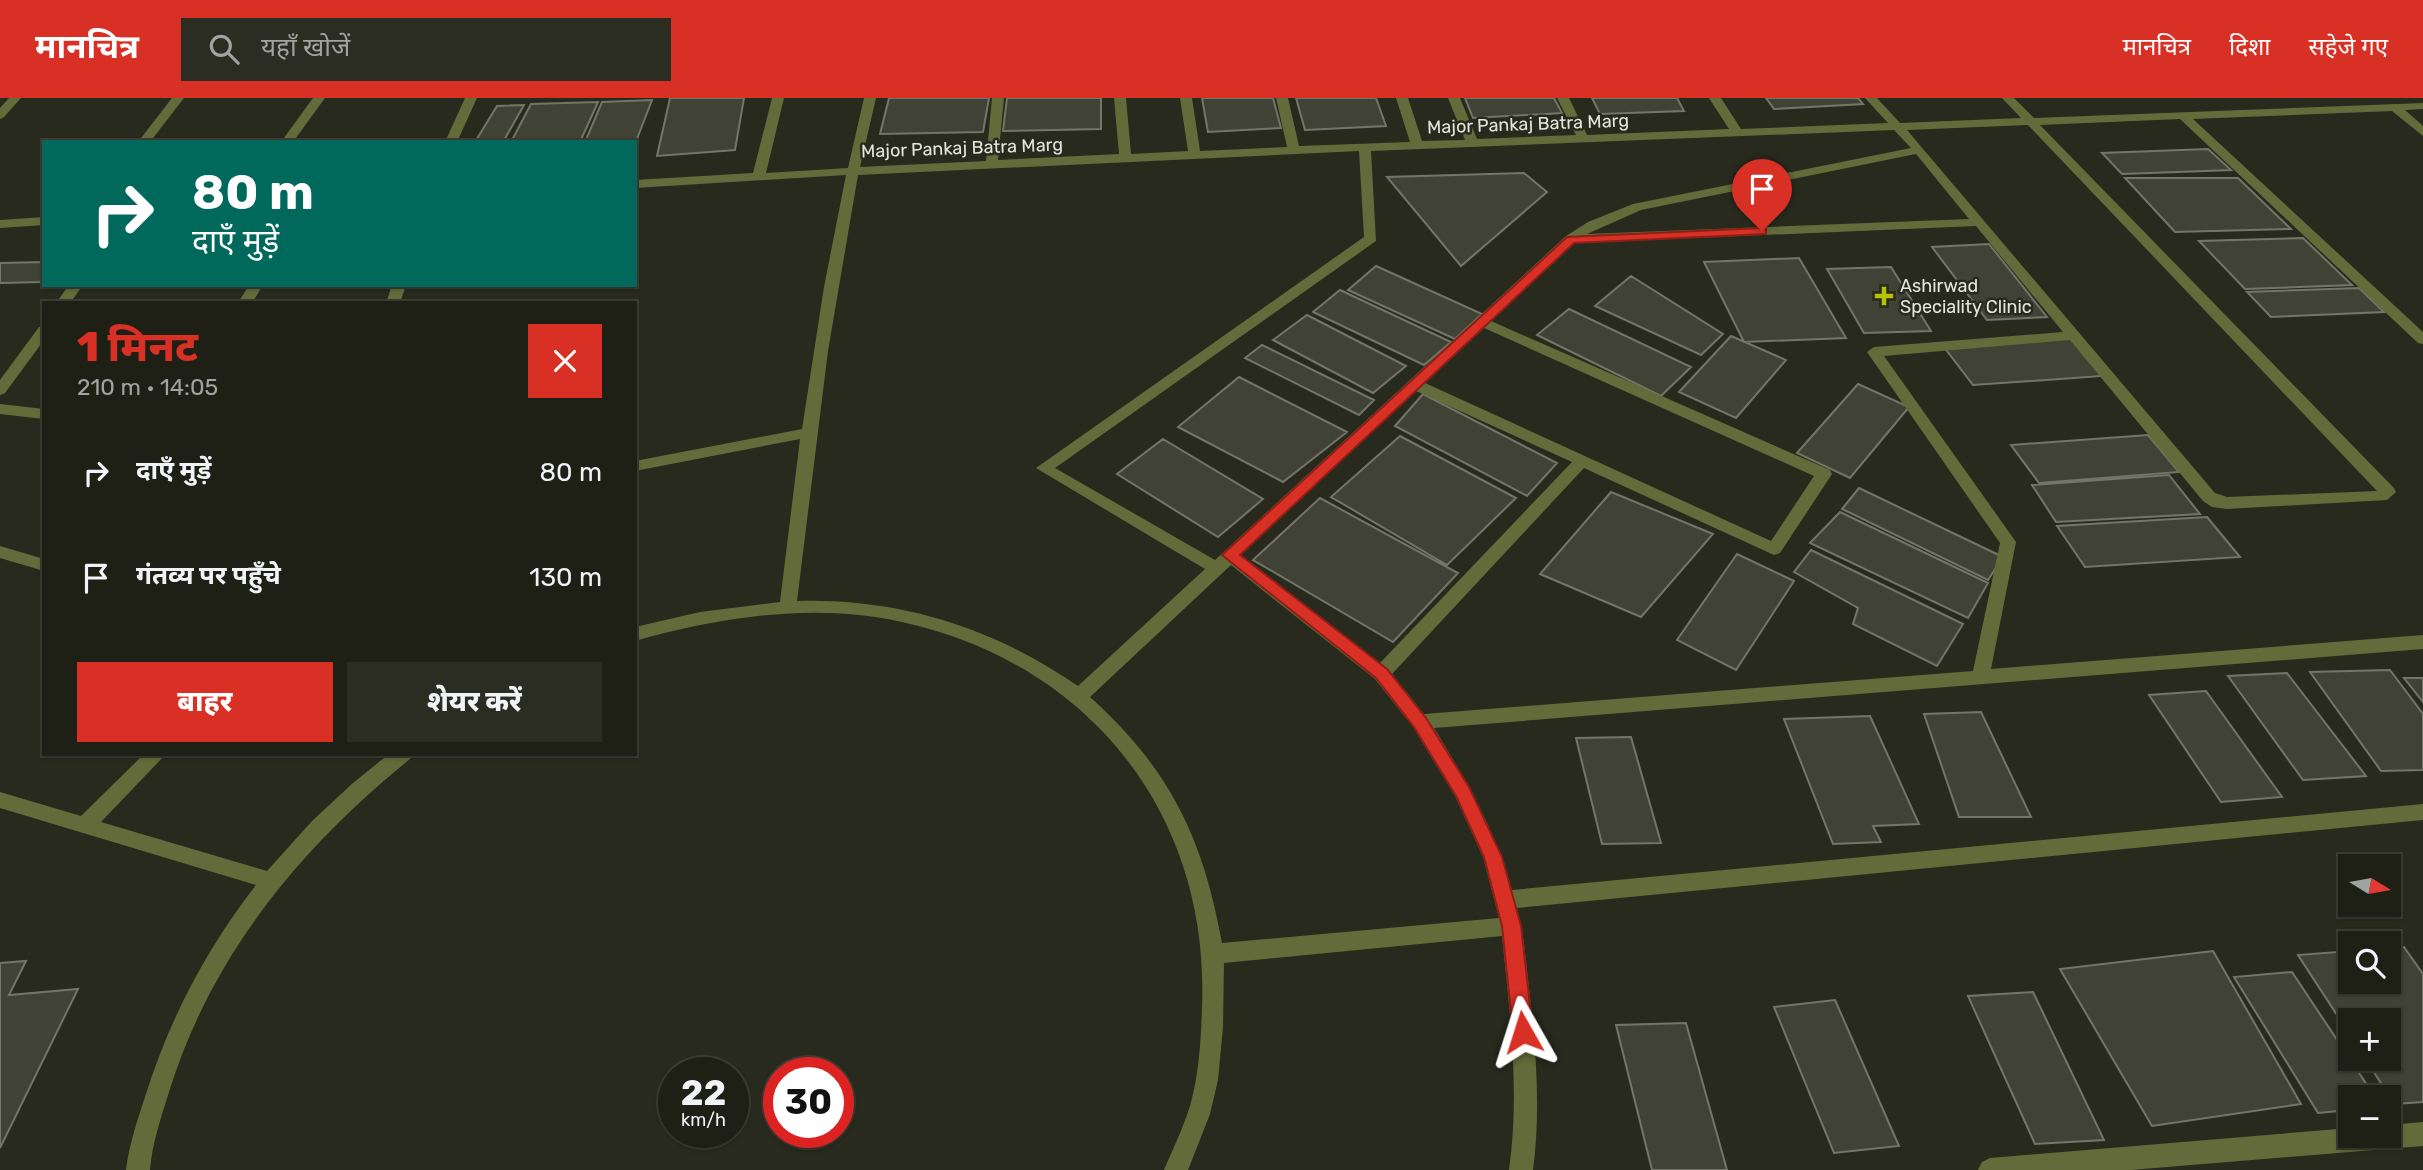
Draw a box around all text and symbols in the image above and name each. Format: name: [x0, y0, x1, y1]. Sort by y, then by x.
search box: [181, 18, 671, 81]
text: मानचित्र: [35, 27, 139, 66]
icon: search: [205, 30, 243, 68]
text: यहाँ खोजें: [261, 32, 350, 63]
text: मानचित्र: [2122, 33, 2191, 61]
text: दिशा: [2229, 33, 2271, 61]
text: सहेजे गए: [2309, 33, 2388, 61]
street label: Major Pankaj Batra Marg: [1427, 109, 1629, 139]
street label: Major Pankaj Batra Marg: [861, 133, 1063, 163]
pin: [1732, 159, 1792, 231]
text: 80 m: [192, 163, 314, 221]
icon: right: [77, 168, 168, 259]
icon: arrive: [1743, 170, 1781, 208]
text: दाएँ मुड़ें: [192, 222, 279, 260]
place label: Ashirwad Speciality Clinic: [1900, 275, 2032, 318]
marker: Ashirwad Speciality Clinic: [1874, 286, 1894, 306]
text: 1 मिनट: [77, 322, 198, 372]
button: close: [528, 324, 602, 398]
text: 210 m · 14:05: [77, 373, 218, 401]
icon: right: [77, 454, 115, 492]
text: दाएँ मुड़ें: [136, 455, 211, 486]
text: 80 m: [539, 457, 602, 488]
icon: arrive: [77, 559, 115, 597]
text: गंतव्य पर पहुँचे: [136, 560, 281, 591]
text: 130 m: [529, 562, 602, 593]
button: बाहर: [77, 662, 333, 742]
button: शेयर करें: [347, 662, 602, 742]
north arrow: [2338, 854, 2401, 917]
map controls: [2338, 854, 2401, 1148]
button: search: [2338, 931, 2401, 994]
position arrow: [1486, 995, 1560, 1069]
button: +: [2338, 1008, 2401, 1071]
speed limit sign: 30: [763, 1057, 854, 1148]
text: 22: [681, 1072, 726, 1114]
button: −: [2338, 1085, 2401, 1148]
text: km/h: [681, 1109, 726, 1131]

